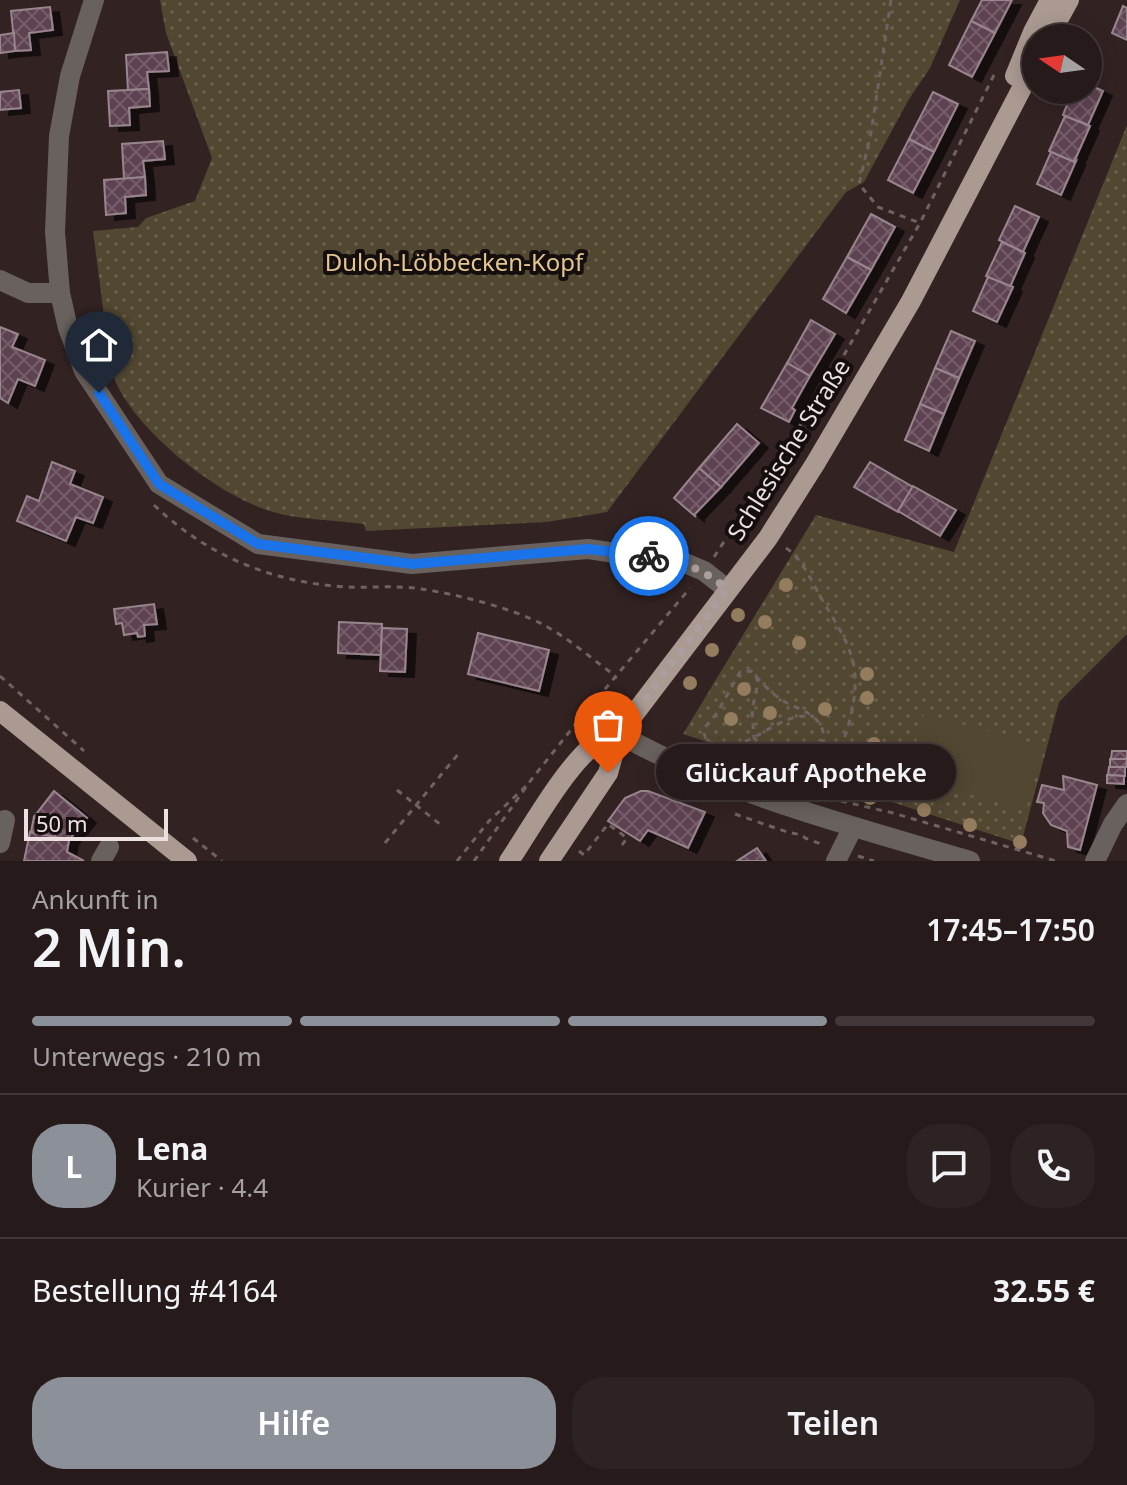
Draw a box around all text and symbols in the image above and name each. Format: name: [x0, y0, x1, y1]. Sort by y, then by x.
north arrow: [1022, 24, 1102, 104]
map controls: [1022, 24, 1102, 104]
park label: Duloh-Löbbecken-Kopf: [325, 245, 585, 278]
pin: [65, 311, 133, 393]
icon: home: [77, 323, 121, 367]
street label: Schlesische Straße: [719, 352, 857, 546]
courier: [609, 516, 689, 596]
icon: bike: [627, 534, 671, 578]
pin: [574, 691, 642, 773]
icon: bag: [586, 703, 630, 747]
callout: Glückauf Apotheke: [656, 745, 956, 801]
text: Glückauf Apotheke: [685, 754, 927, 790]
scale bar: [24, 805, 168, 841]
text: 50 m: [36, 808, 87, 838]
text: Ankunft in: [32, 881, 159, 917]
text: 17:45–17:50: [926, 909, 1095, 950]
text: 2 Min.: [32, 911, 186, 982]
text: Unterwegs · 210 m: [32, 1038, 262, 1074]
button: chat: [907, 1124, 991, 1208]
button: phone: [1011, 1124, 1095, 1208]
text: Lena: [136, 1128, 208, 1169]
text: L: [66, 1146, 82, 1187]
text: Kurier · 4.4: [136, 1169, 268, 1205]
text: Bestellung #4164: [32, 1270, 277, 1311]
text: 32.55 €: [993, 1270, 1095, 1311]
button: Hilfe: [32, 1377, 556, 1469]
button: Teilen: [572, 1377, 1095, 1469]

